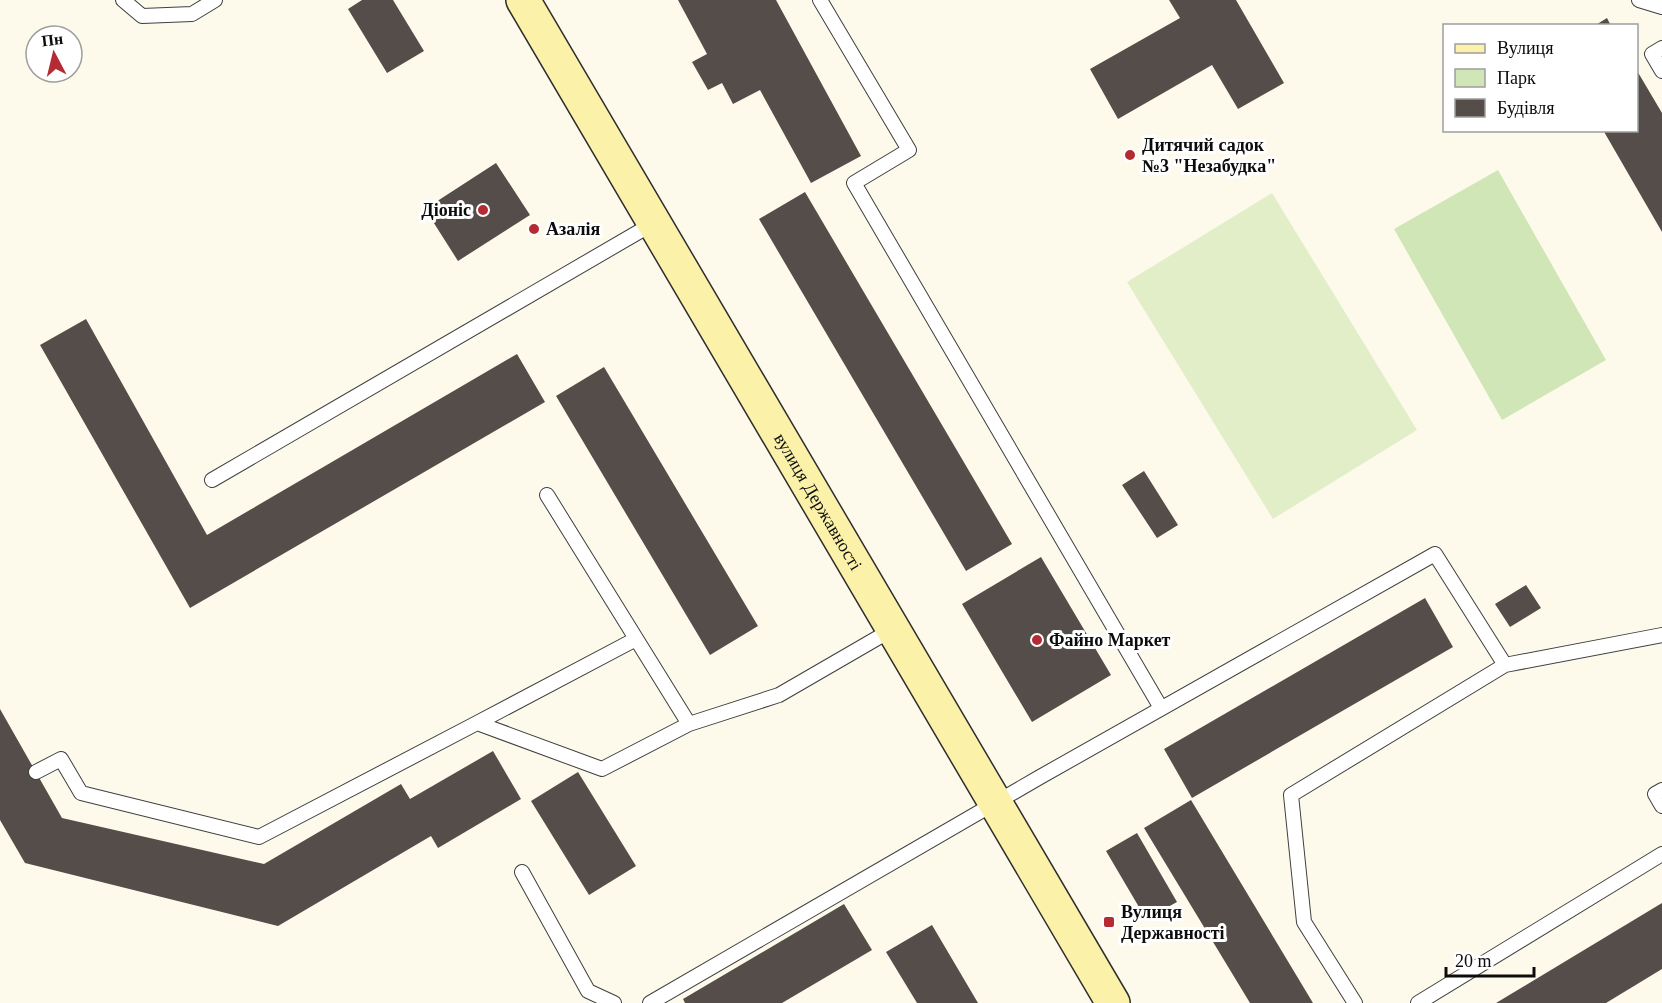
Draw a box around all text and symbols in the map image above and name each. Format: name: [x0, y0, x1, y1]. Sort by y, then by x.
north arrow: [24, 24, 84, 84]
legend: [1443, 24, 1638, 132]
text: Пн: [40, 30, 64, 49]
text: Вулиця: [1497, 38, 1554, 58]
text: Парк: [1497, 68, 1536, 88]
text: Будівля: [1497, 98, 1554, 118]
place label: Дитячий садок №3 "Незабудка": [1142, 135, 1276, 176]
marker: Дитячий садок №3 "Незабудка": [1123, 148, 1137, 162]
place label: Діоніс: [421, 200, 471, 220]
marker: Діоніс: [476, 203, 490, 217]
place label: Азалія: [546, 219, 600, 239]
marker: Азалія: [527, 222, 541, 236]
street label: вулиця Державності: [770, 430, 866, 574]
place label: Файно Маркет: [1049, 630, 1171, 650]
marker: Файно Маркет: [1030, 633, 1044, 647]
place label: Вулиця Державності: [1121, 902, 1225, 943]
marker: Вулиця Державності: [1102, 915, 1116, 929]
scale bar: [1446, 940, 1534, 978]
text: 20 m: [1455, 951, 1492, 971]

